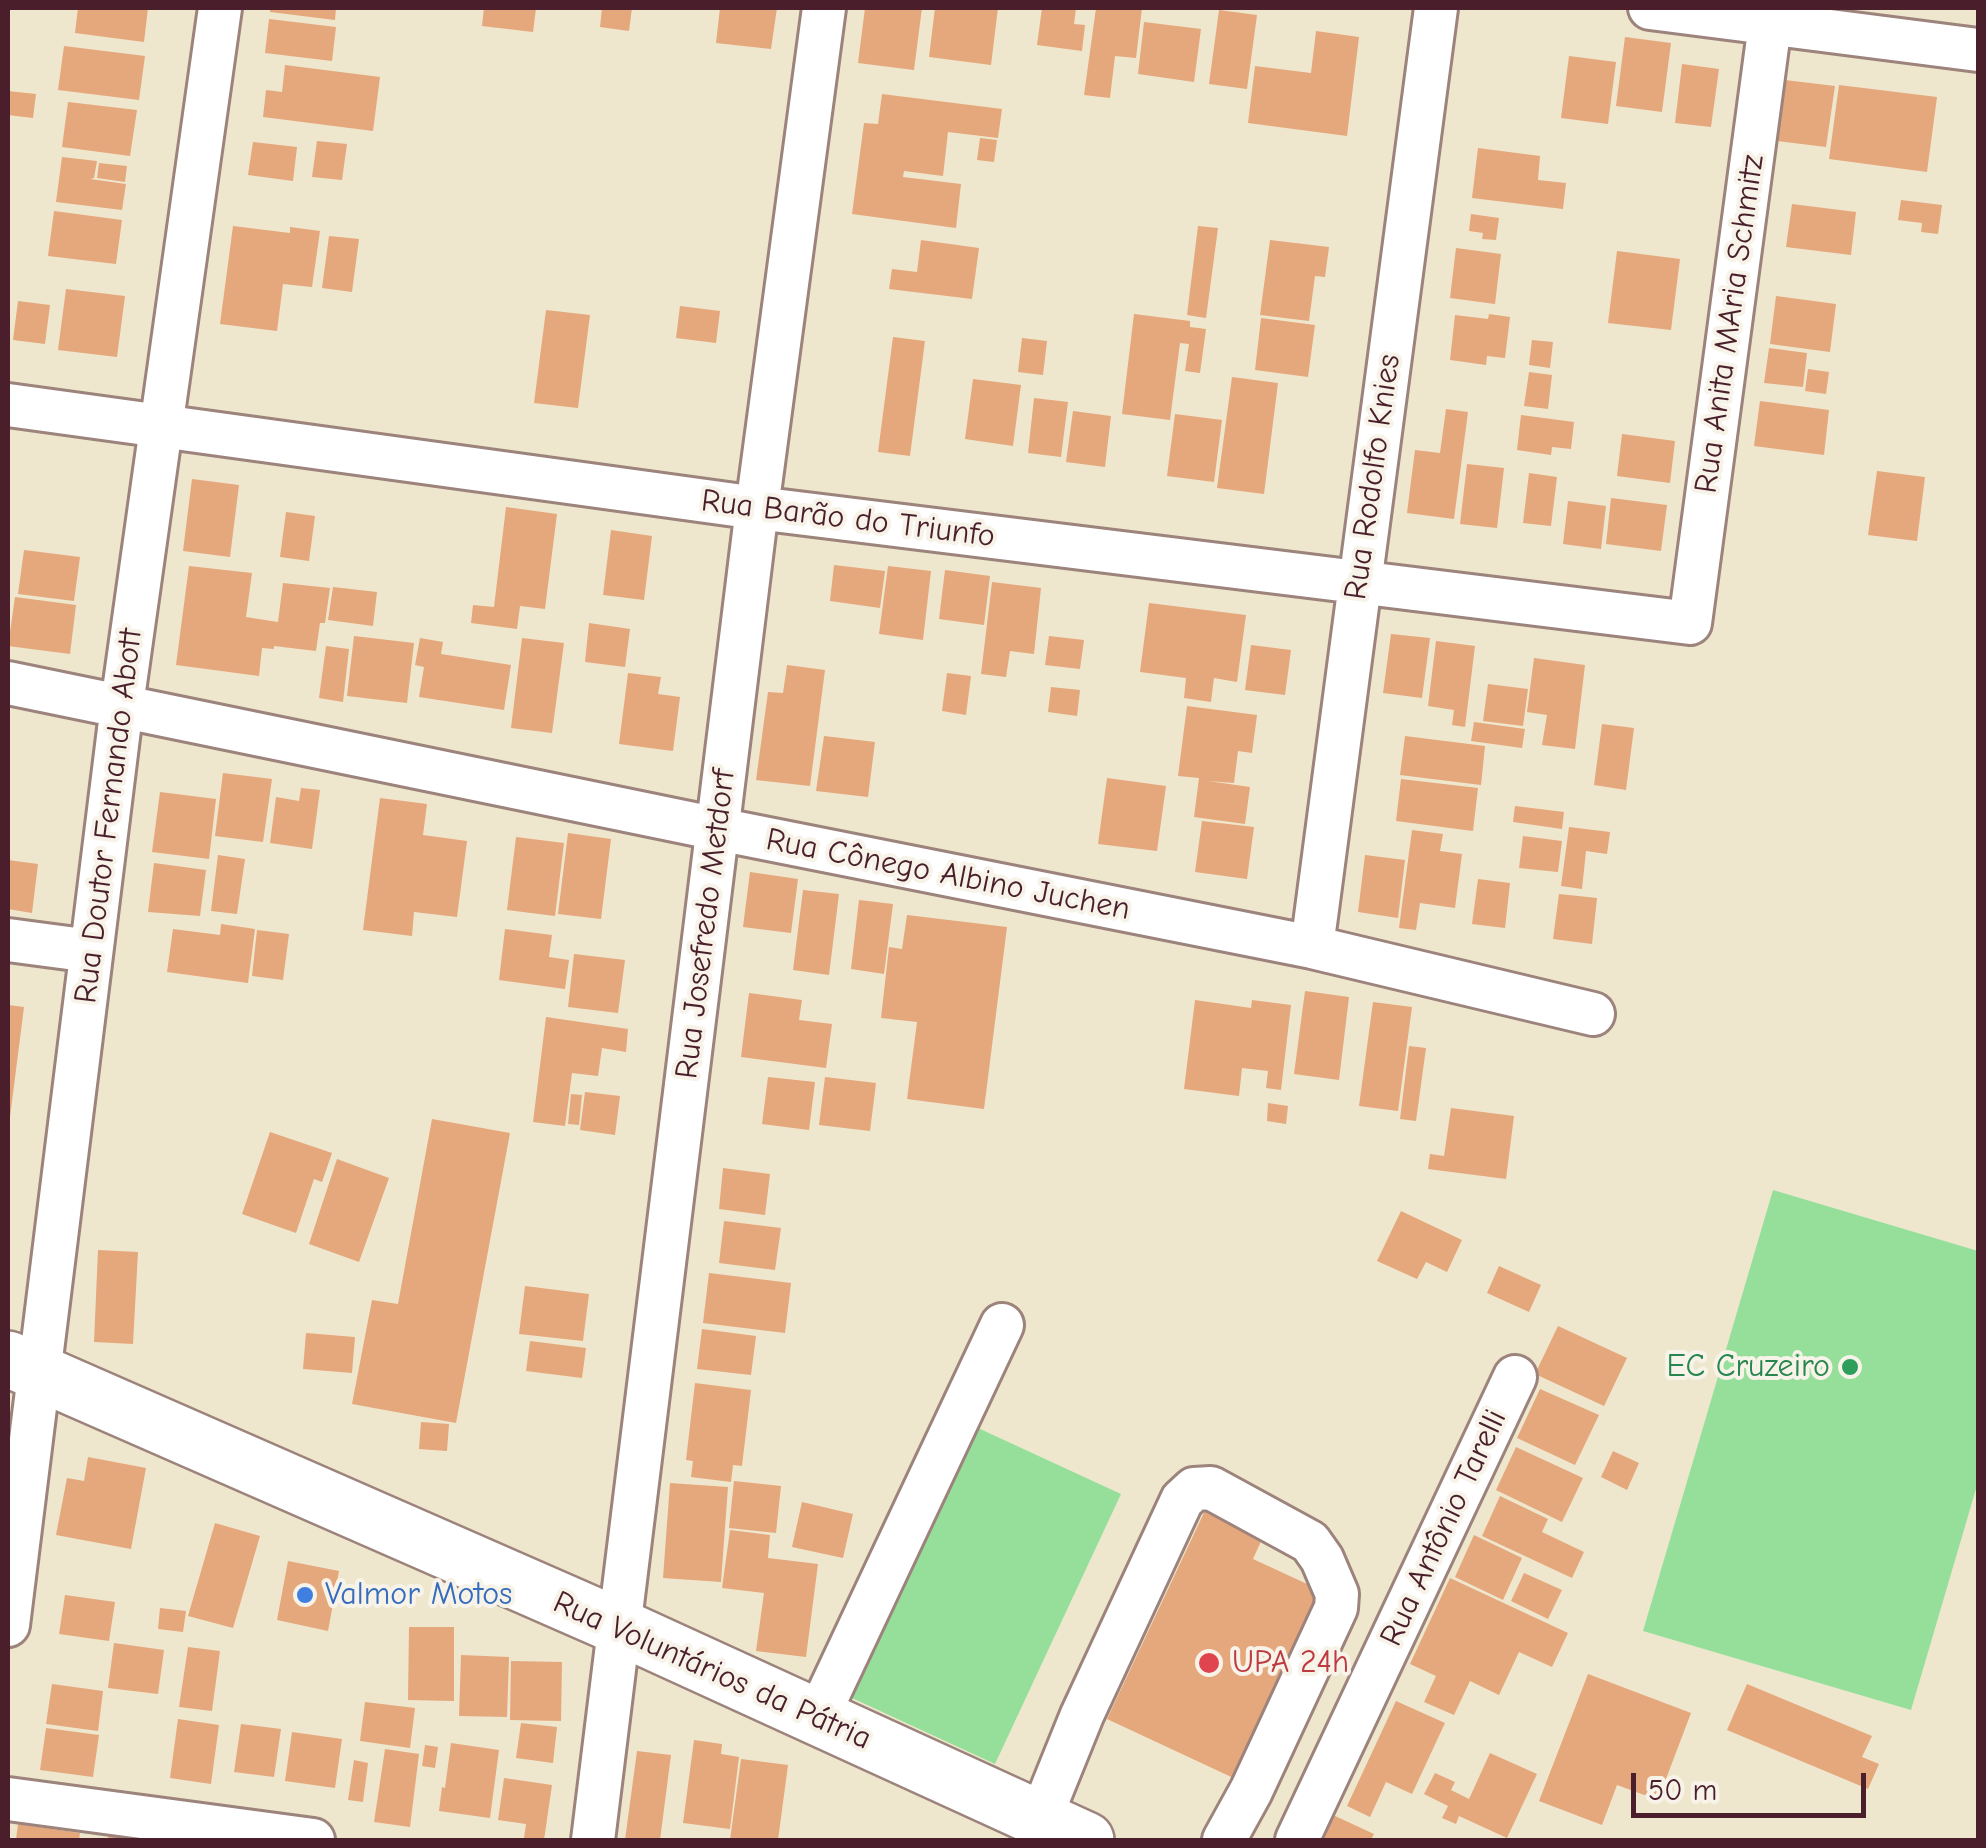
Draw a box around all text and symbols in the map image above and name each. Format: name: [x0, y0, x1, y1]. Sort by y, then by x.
street label: Rua Anita MAria Schmitz: [1687, 152, 1773, 496]
street label: Rua Rodolfo Knies: [1337, 352, 1409, 602]
street label: Rua Barão do Triunfo: [699, 482, 997, 556]
street label: Rua Doutor Fernando Abott: [67, 627, 151, 1005]
street label: Rua Josefredo Metdorf: [668, 767, 744, 1081]
street label: Rua Cônego Albino Juchen: [763, 821, 1133, 929]
place label: EC Cruzeiro: [1666, 1348, 1830, 1386]
marker: EC Cruzeiro: [1839, 1356, 1861, 1378]
street label: Rua Antônio Tarelli: [1372, 1404, 1516, 1652]
place label: Valmor Motos: [325, 1576, 512, 1614]
street label: Rua Voluntários da Pátria: [547, 1583, 877, 1759]
marker: Valmor Motos: [294, 1584, 316, 1606]
place label: UPA 24h: [1232, 1644, 1349, 1682]
marker: UPA 24h: [1196, 1650, 1222, 1676]
scale bar: [1636, 1753, 1871, 1815]
text: 50 m: [1648, 1773, 1717, 1808]

